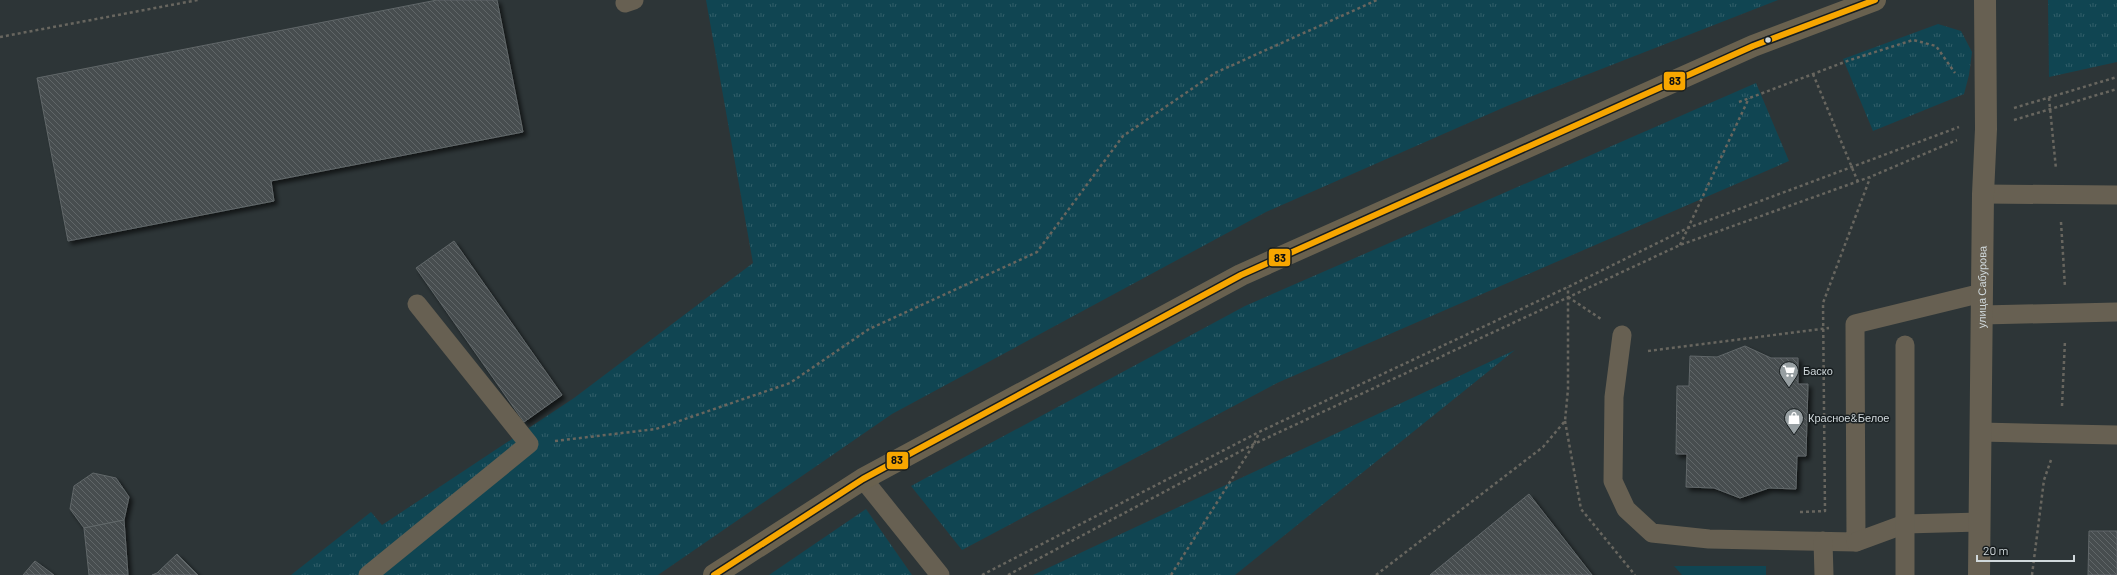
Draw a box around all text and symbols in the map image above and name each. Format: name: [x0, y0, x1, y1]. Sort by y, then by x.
unlabelled marker: [1763, 35, 1773, 45]
line badge: 83: [1663, 71, 1686, 91]
text: 83: [1669, 74, 1681, 87]
street label: улица Сабурова: [1975, 245, 1988, 328]
line badge: 83: [1268, 248, 1291, 267]
text: 83: [1274, 251, 1286, 264]
supermarket icon: Баско: [1778, 360, 1800, 388]
place label: Баско: [1803, 364, 1833, 377]
shop icon: Красное&Белое: [1783, 407, 1805, 435]
place label: Красное&Белое: [1808, 411, 1889, 424]
line badge: 83: [886, 451, 909, 470]
text: 83: [891, 453, 903, 466]
scale bar: [1977, 537, 2074, 563]
text: 20 m: [1983, 543, 2009, 557]

